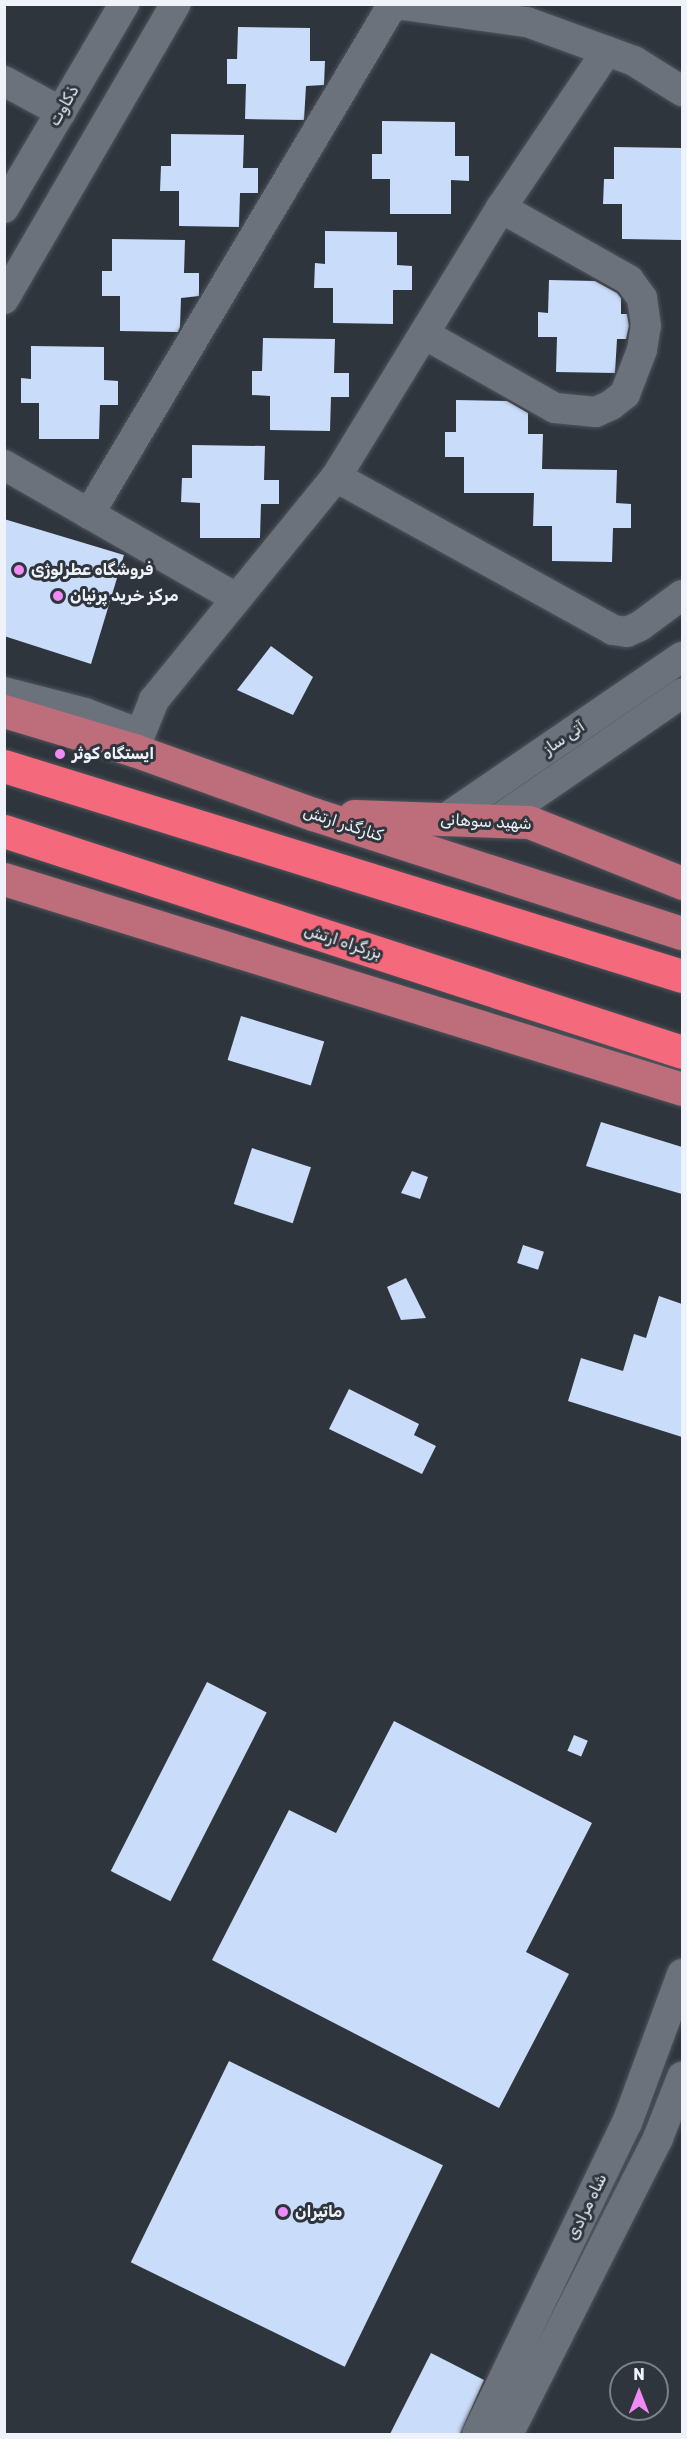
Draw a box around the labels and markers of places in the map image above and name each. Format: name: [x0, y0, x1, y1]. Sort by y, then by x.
place label: فروشگاه عطرلوژی: [31, 560, 153, 580]
marker: فروشگاه عطرلوژی: [12, 563, 26, 577]
place label: مرکز خرید پرنیان: [70, 586, 179, 606]
marker: مرکز خرید پرنیان: [51, 589, 65, 603]
place label: ایستگاه کوثر: [72, 744, 154, 764]
marker: ایستگاه کوثر: [53, 747, 67, 761]
place label: ماتیران: [295, 2202, 342, 2222]
marker: ماتیران: [276, 2205, 290, 2219]

